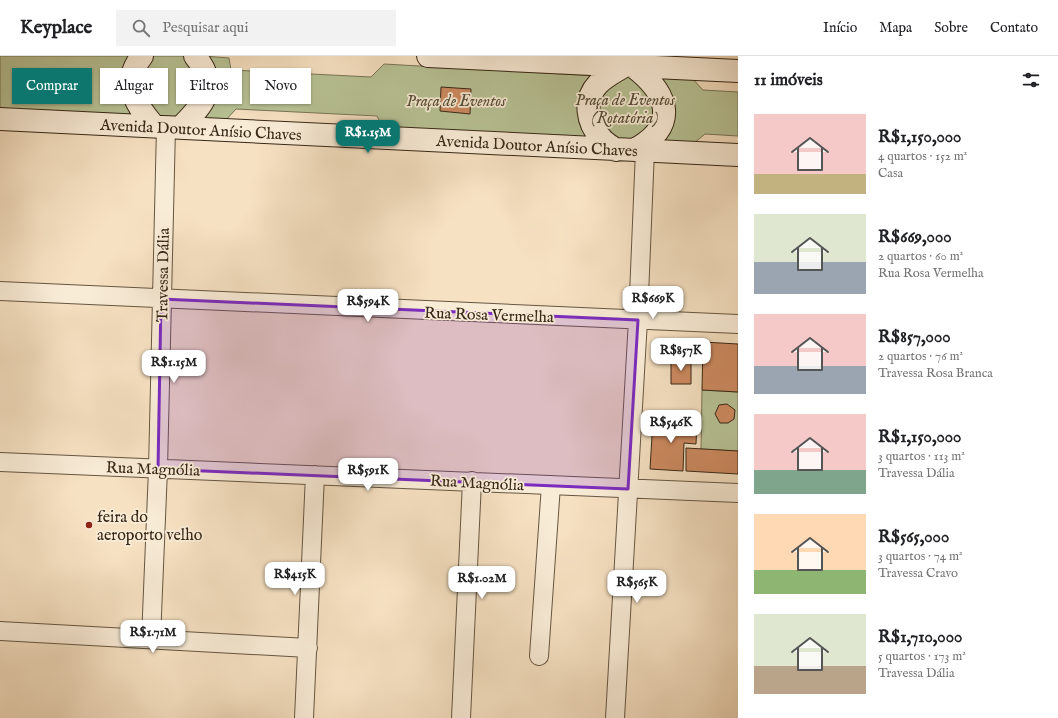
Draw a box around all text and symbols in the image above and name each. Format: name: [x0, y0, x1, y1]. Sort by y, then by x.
search box: [116, 10, 396, 46]
text: Keyplace: [20, 16, 92, 40]
icon: search: [130, 17, 152, 39]
text: Pesquisar aqui: [162, 18, 248, 37]
text: Início: [823, 19, 857, 37]
text: Mapa: [879, 19, 912, 37]
text: Sobre: [934, 19, 968, 37]
text: Contato: [990, 19, 1038, 37]
chip: Comprar: [12, 68, 92, 104]
chip: Alugar: [100, 68, 168, 104]
chip: Filtros: [176, 68, 242, 104]
chip: Novo: [250, 68, 311, 104]
icon: filters: [1020, 69, 1042, 91]
text: 11 imóveis: [754, 70, 823, 91]
park label: Praça de Eventos (Rotatória): [575, 91, 675, 129]
park label: Praça de Eventos: [406, 92, 506, 112]
street label: Avenida Doutor Anísio Chaves: [99, 116, 303, 146]
pin: R$1.15M: [331, 120, 405, 154]
text: R$1.15M: [345, 124, 391, 141]
text: R$1,150,000: [878, 127, 961, 148]
icon: home: [786, 130, 834, 178]
street label: Avenida Doutor Anísio Chaves: [435, 132, 639, 162]
text: 4 quartos · 152 m²: [878, 148, 967, 165]
text: Casa: [878, 165, 903, 182]
text: R$669,000: [878, 227, 952, 248]
street label: Travessa Dália: [153, 228, 175, 322]
icon: home: [786, 230, 834, 278]
text: 2 quartos · 60 m²: [878, 248, 963, 265]
text: Rua Rosa Vermelha: [878, 265, 984, 282]
pin: R$669K: [620, 286, 686, 320]
pin: R$594K: [335, 289, 401, 323]
text: R$669K: [631, 290, 675, 307]
text: R$594K: [346, 293, 390, 310]
street label: Rua Rosa Vermelha: [424, 304, 554, 328]
text: R$857,000: [878, 327, 951, 348]
icon: home: [786, 330, 834, 378]
pin: R$857K: [648, 338, 714, 372]
text: R$857K: [660, 342, 702, 359]
text: 2 quartos · 76 m²: [878, 348, 963, 365]
pin: R$1.15M: [137, 350, 211, 384]
text: R$1.15M: [151, 354, 197, 371]
text: Travessa Rosa Branca: [878, 365, 993, 382]
pin: R$546K: [638, 410, 704, 444]
text: R$546K: [650, 414, 692, 431]
text: R$1,150,000: [878, 427, 961, 448]
icon: home: [786, 430, 834, 478]
text: 3 quartos · 113 m²: [878, 448, 965, 465]
street label: Rua Magnólia: [106, 458, 200, 482]
pin: R$591K: [335, 458, 401, 492]
text: R$591K: [347, 462, 389, 479]
text: Travessa Dália: [878, 465, 955, 482]
street label: Rua Magnólia: [429, 472, 524, 496]
place label: feira do aeroporto velho: [97, 508, 203, 546]
marker: feira do aeroporto velho: [84, 520, 94, 530]
text: R$565,000: [878, 527, 949, 548]
icon: home: [786, 530, 834, 578]
text: 3 quartos · 74 m²: [878, 548, 963, 565]
pin: R$415K: [262, 562, 328, 596]
text: Travessa Cravo: [878, 565, 958, 582]
text: R$415K: [274, 566, 316, 583]
pin: R$1.02M: [445, 566, 519, 600]
text: R$1.02M: [457, 570, 507, 587]
pin: R$565K: [604, 570, 670, 604]
text: R$565K: [616, 574, 658, 591]
pin: R$1.71M: [116, 620, 190, 654]
text: R$1.71M: [129, 624, 177, 641]
text: R$1,710,000: [878, 627, 962, 648]
icon: home: [786, 630, 834, 678]
text: 5 quartos · 173 m²: [878, 648, 966, 665]
text: Travessa Dália: [878, 665, 955, 682]

